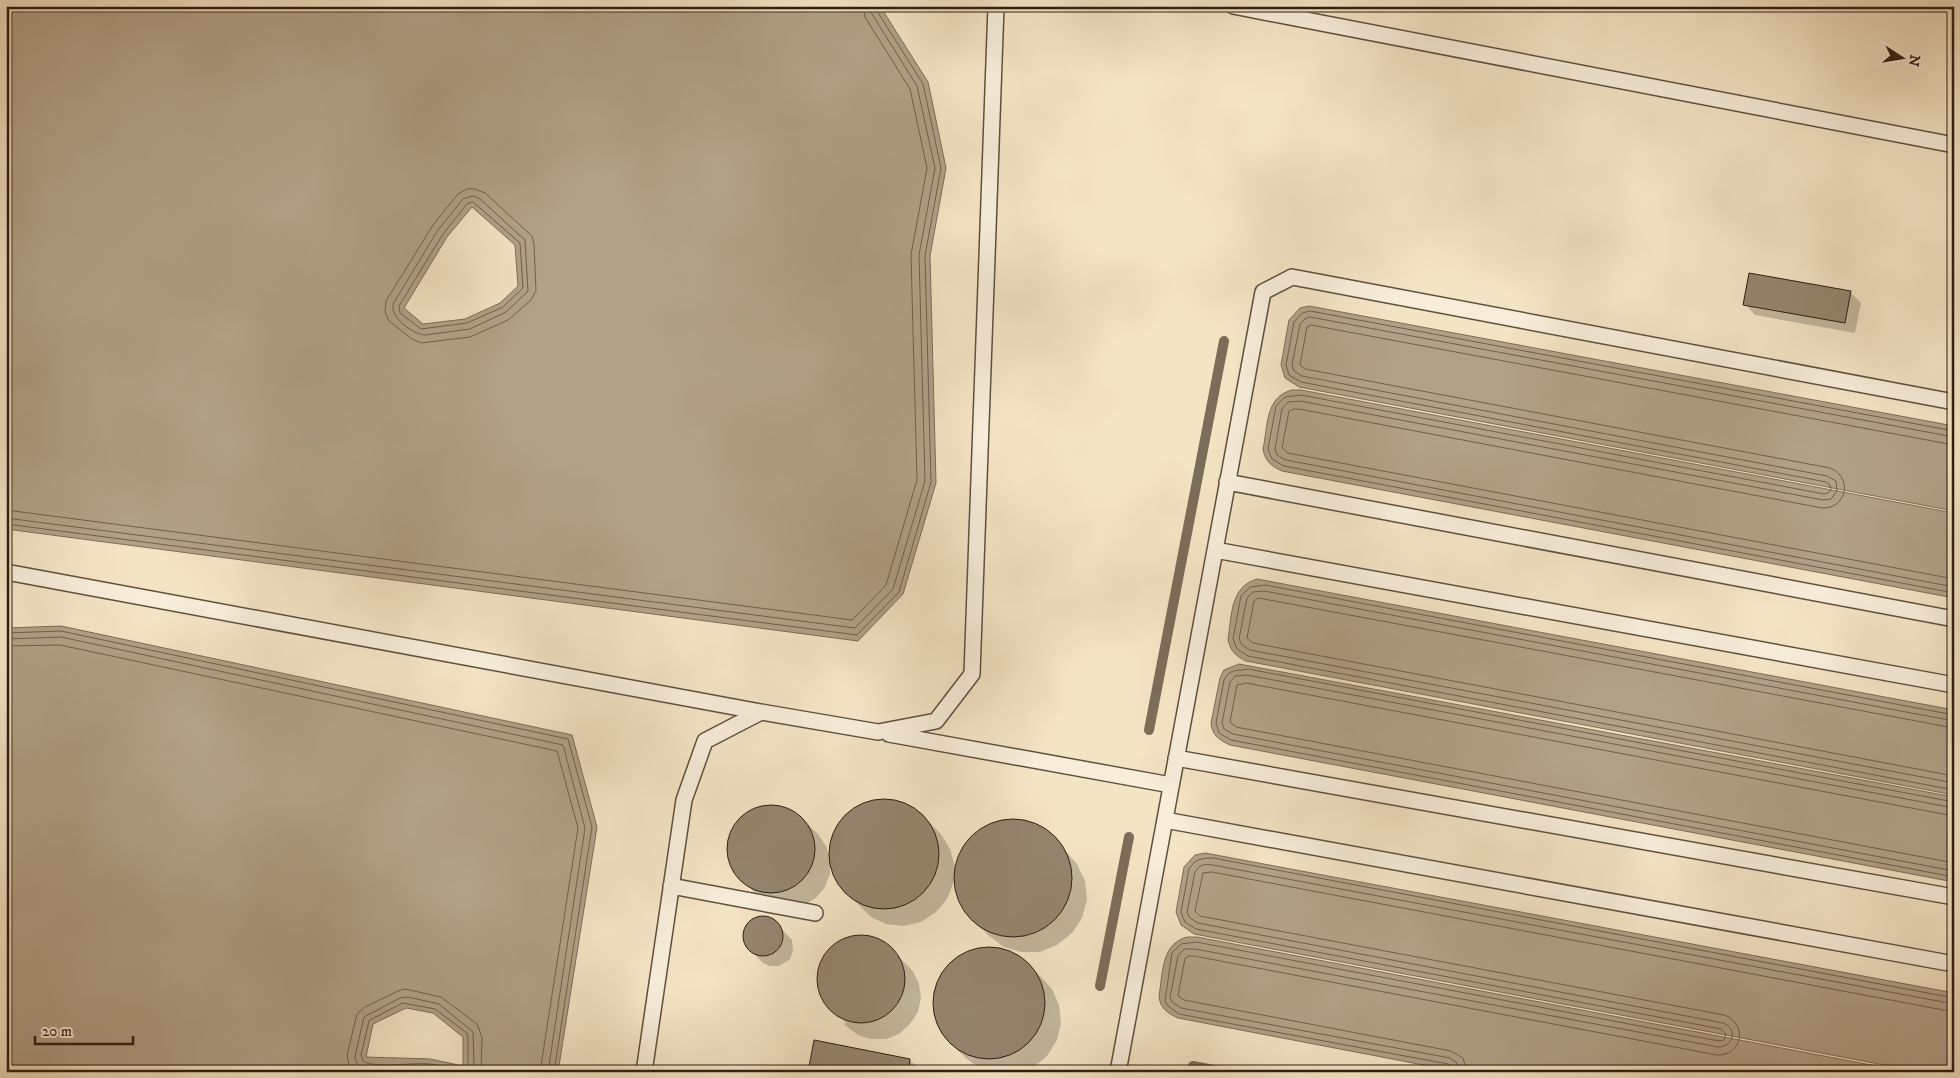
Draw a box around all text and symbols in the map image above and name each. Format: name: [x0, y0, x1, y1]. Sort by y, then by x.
north arrow: [1878, 32, 1928, 82]
text: N: [1904, 53, 1924, 68]
scale bar: [35, 1013, 132, 1045]
text: 20 m: [42, 1022, 72, 1041]

